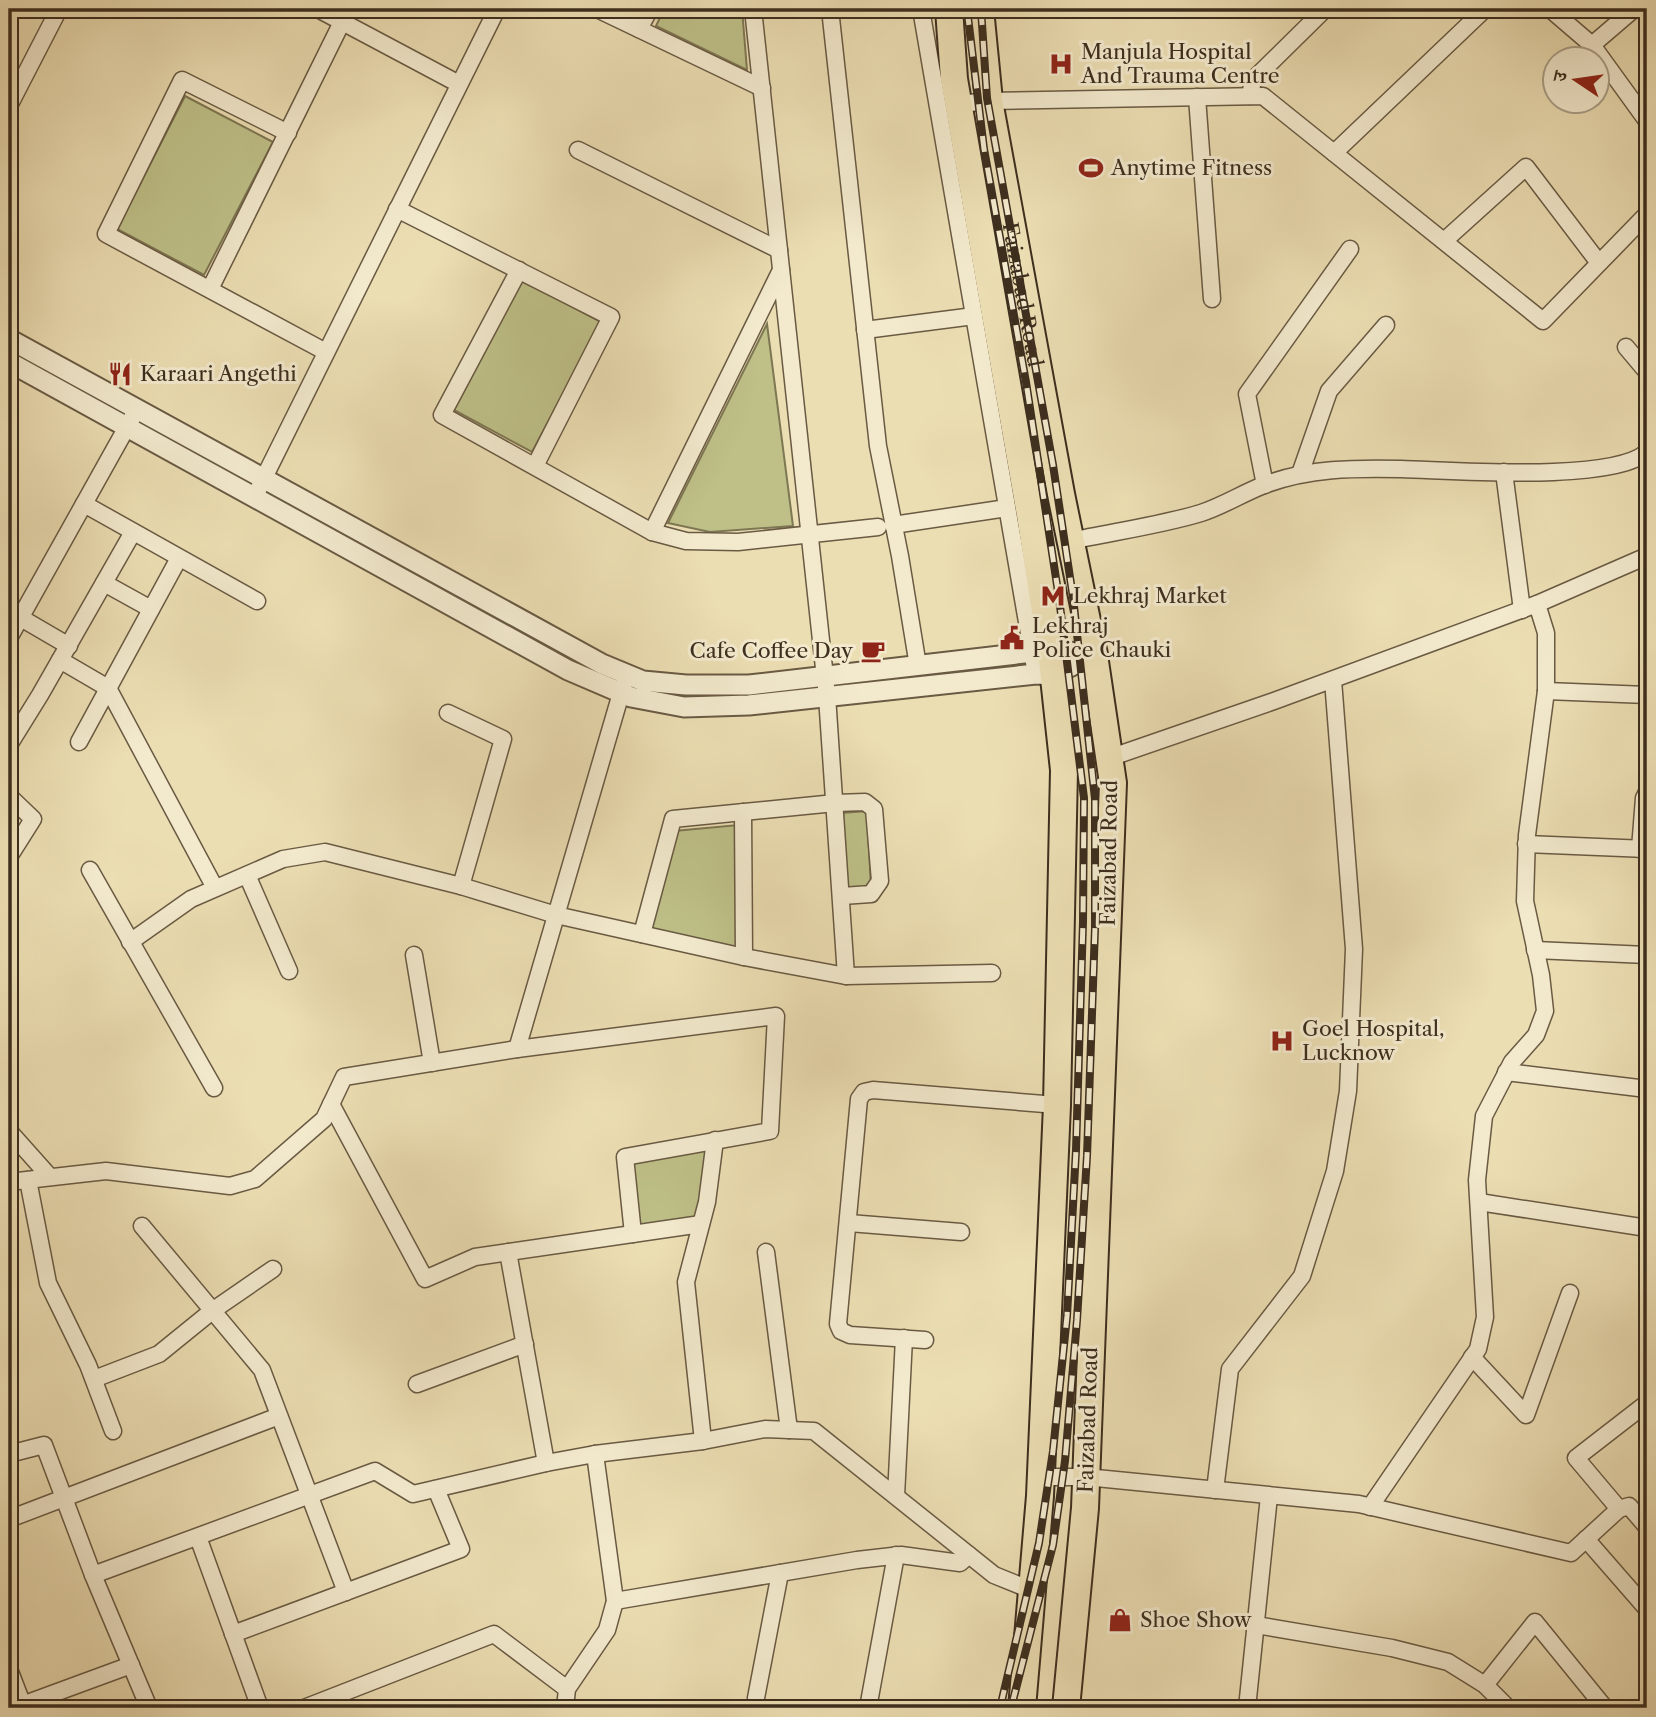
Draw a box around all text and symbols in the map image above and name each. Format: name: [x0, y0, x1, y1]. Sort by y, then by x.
place label: Manjula Hospital And Trauma Centre: [1080, 39, 1280, 88]
north arrow: [1540, 46, 1610, 116]
hospital icon: Manjula Hospital And Trauma Centre: [1047, 50, 1075, 78]
text: उ: [1547, 68, 1573, 86]
sports icon: Anytime Fitness: [1077, 154, 1105, 182]
place label: Anytime Fitness: [1110, 155, 1272, 180]
street label: Faizabad Road: [998, 220, 1048, 369]
restaurant icon: Karaari Angethi: [106, 360, 134, 388]
place label: Karaari Angethi: [140, 361, 297, 386]
metro station icon: Lekhraj Market: [1039, 582, 1067, 610]
place label: Lekhraj Market: [1073, 583, 1227, 608]
place label: Lekhraj Police Chauki: [1032, 613, 1171, 662]
public building icon: Lekhraj Police Chauki: [998, 624, 1026, 652]
cafe icon: Cafe Coffee Day: [859, 637, 887, 665]
place label: Cafe Coffee Day: [690, 638, 853, 663]
street label: Faizabad Road: [1095, 779, 1122, 926]
place label: Goel Hospital, Lucknow: [1302, 1016, 1444, 1065]
hospital icon: Goel Hospital, Lucknow: [1268, 1027, 1296, 1055]
street label: Faizabad Road: [1072, 1346, 1103, 1494]
shop icon: Shoe Show: [1106, 1606, 1134, 1634]
place label: Shoe Show: [1140, 1607, 1252, 1632]

